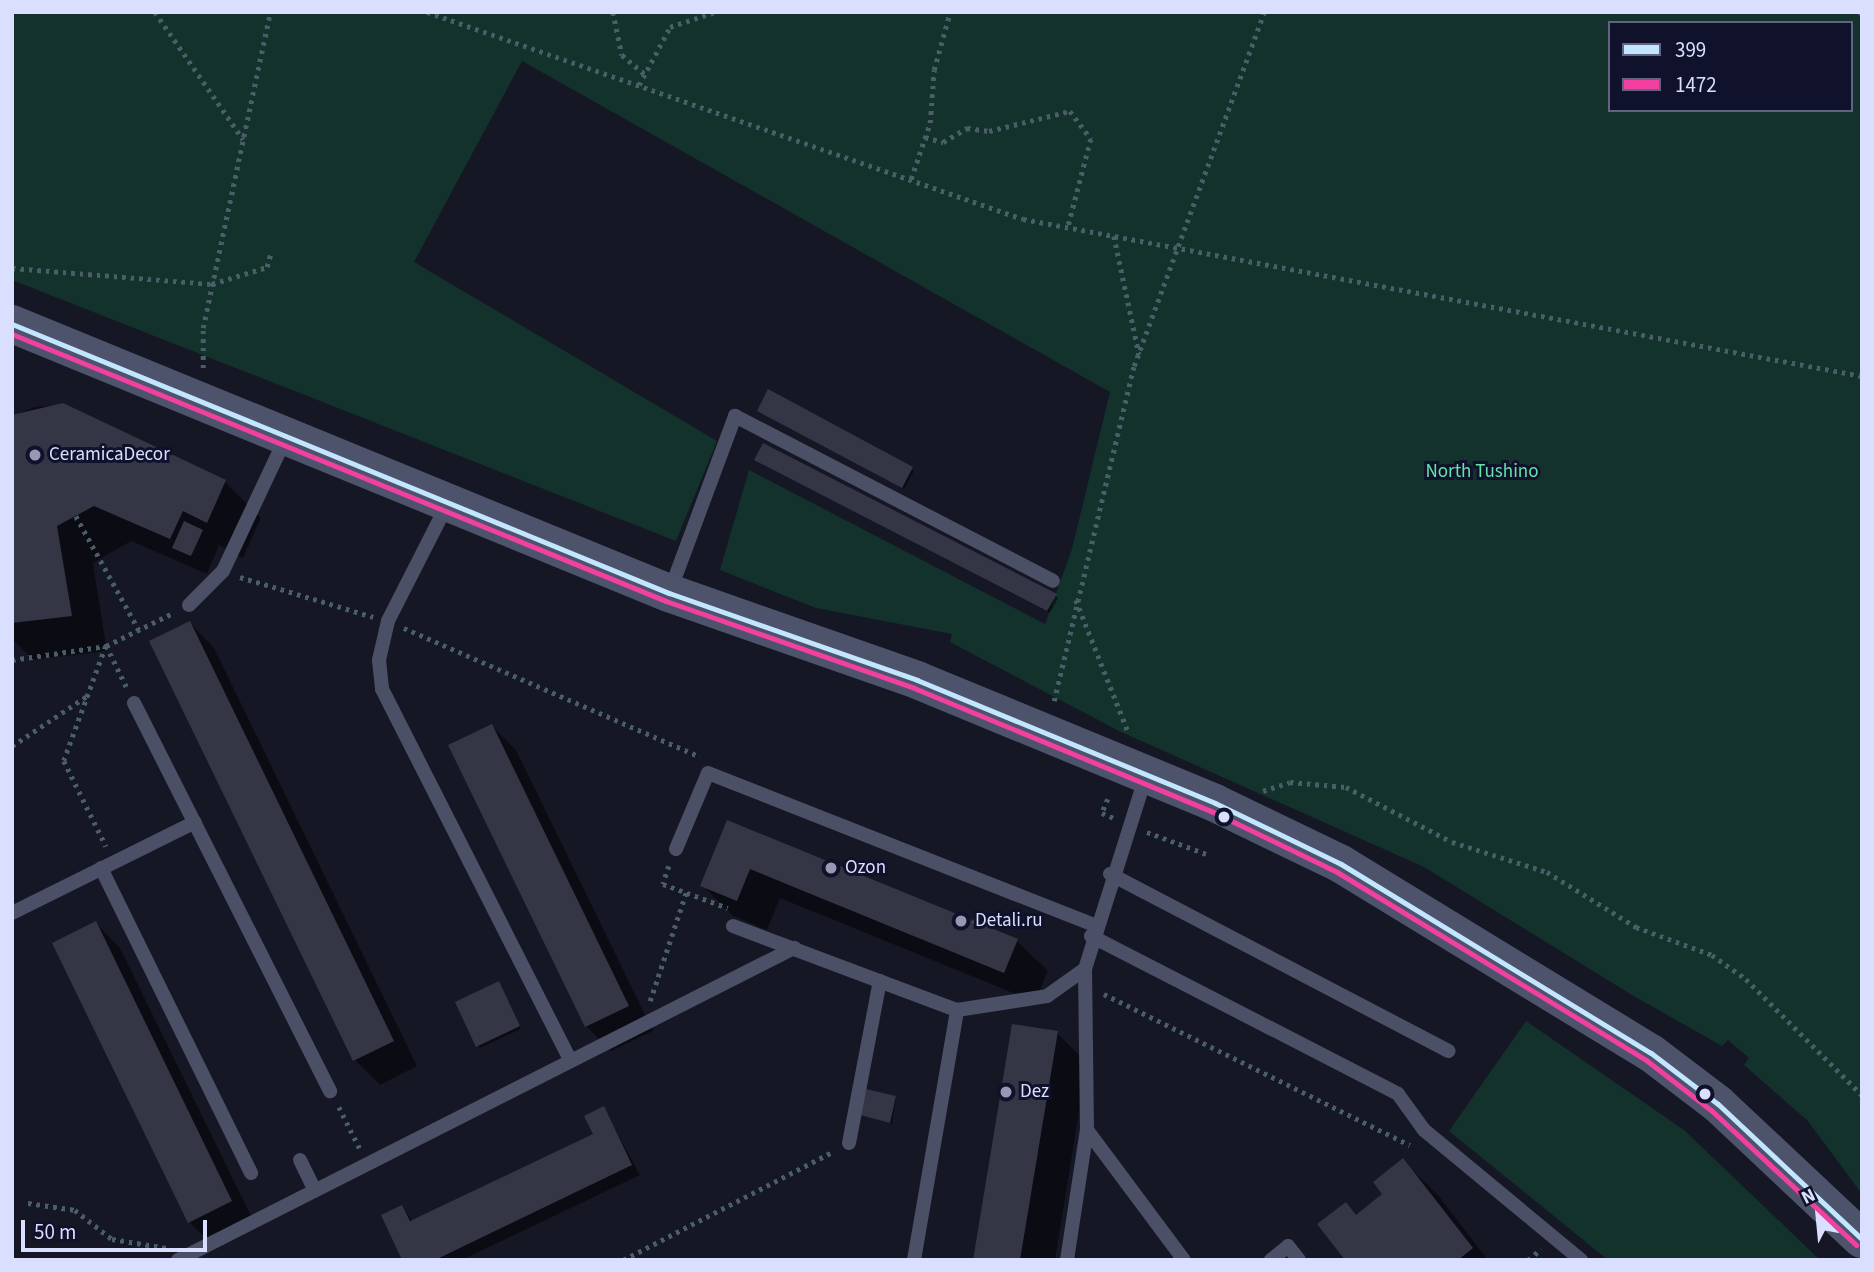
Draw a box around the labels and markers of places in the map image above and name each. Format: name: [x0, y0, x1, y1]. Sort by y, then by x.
place label: CeramicaDecor: [49, 444, 170, 466]
marker: CeramicaDecor: [27, 447, 43, 463]
unlabelled marker: [1217, 810, 1231, 824]
place label: Ozon: [845, 857, 886, 879]
marker: Ozon: [823, 860, 839, 876]
place label: Detali.ru: [975, 910, 1043, 932]
marker: Detali.ru: [953, 913, 969, 929]
place label: Dez: [1020, 1081, 1049, 1103]
marker: Dez: [998, 1084, 1014, 1100]
unlabelled marker: [1698, 1087, 1712, 1101]

